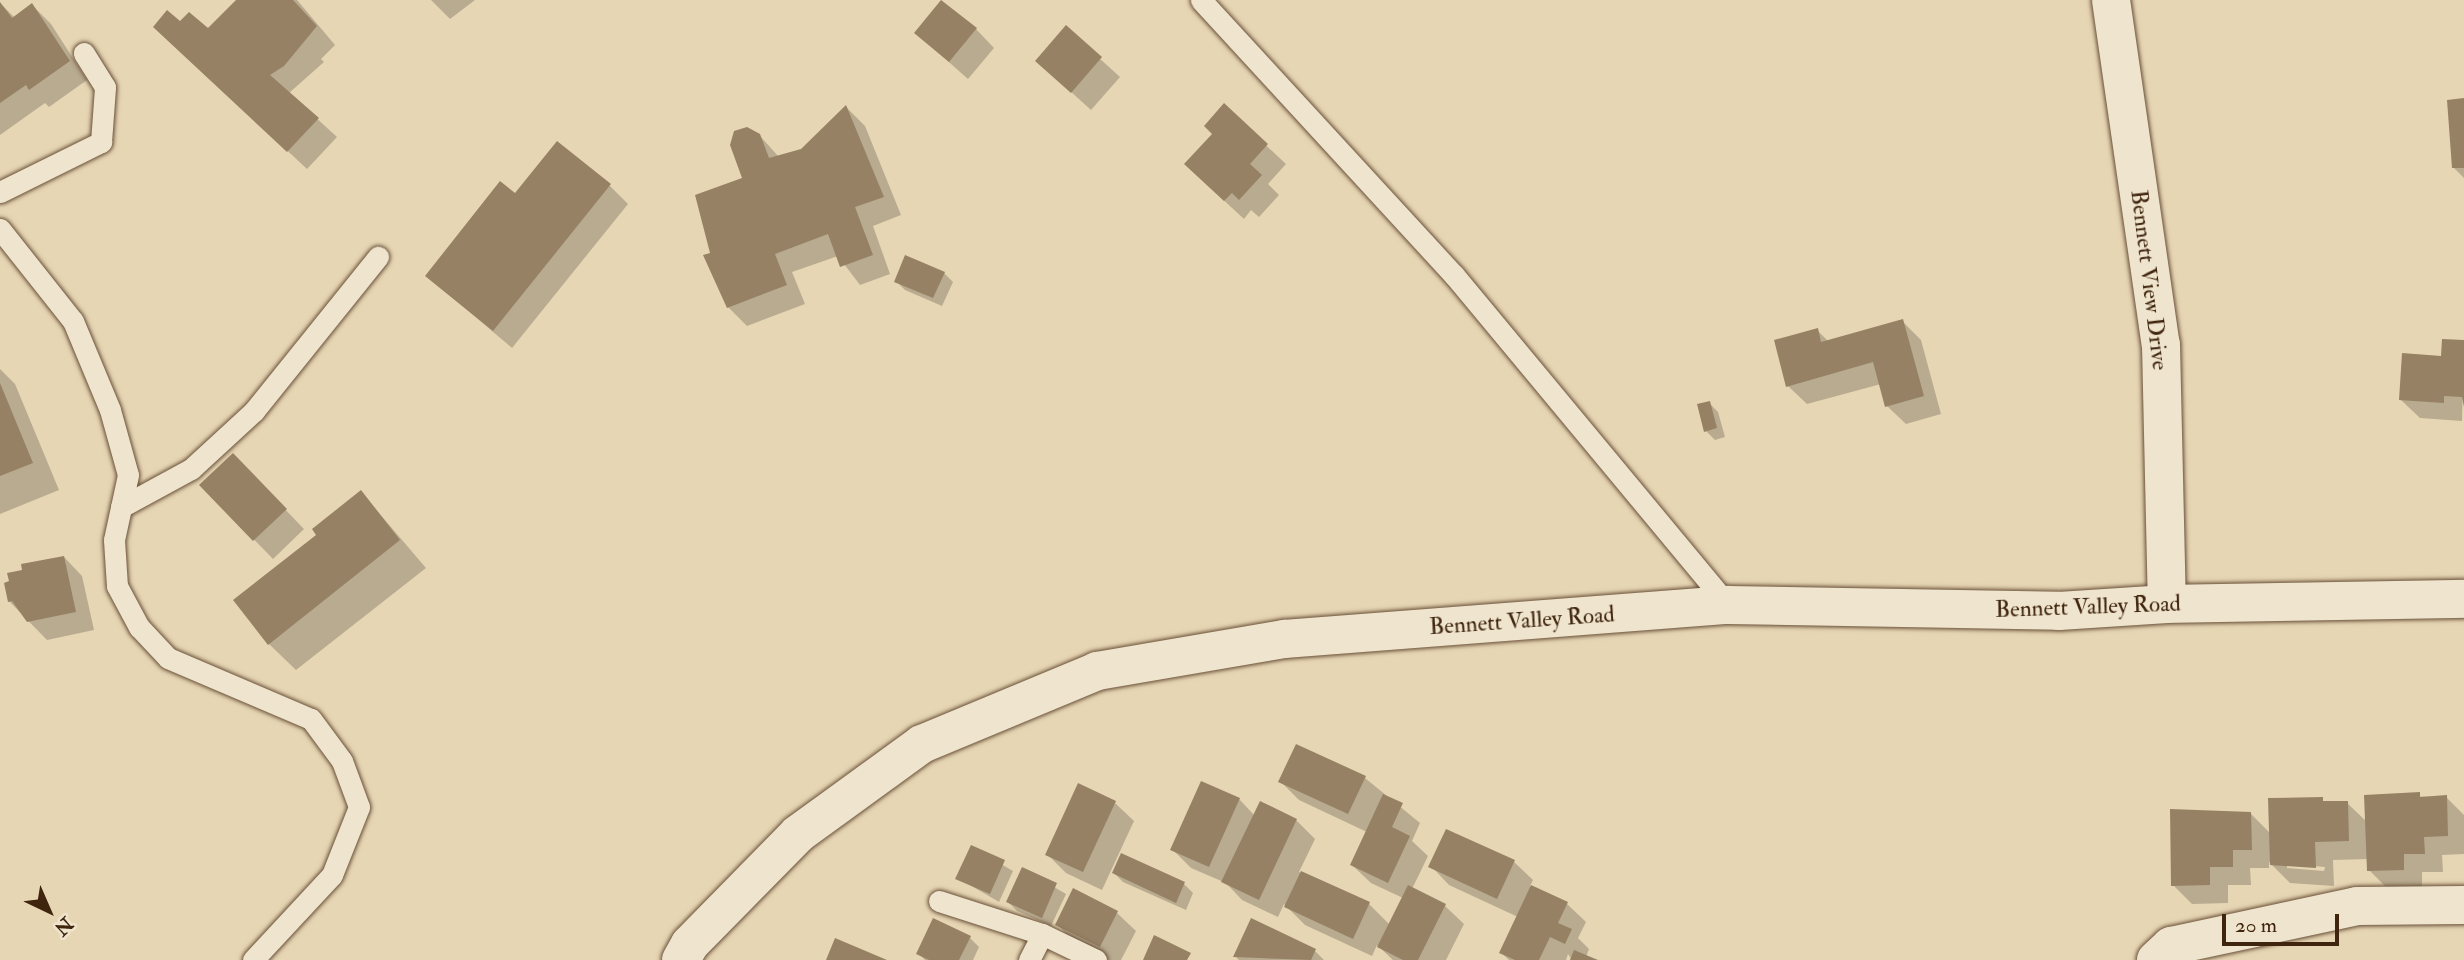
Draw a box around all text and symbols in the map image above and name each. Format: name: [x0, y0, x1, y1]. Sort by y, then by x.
street label: Bennett View Drive: [2124, 188, 2174, 372]
street label: Bennett Valley Road: [1995, 590, 2181, 624]
street label: Bennett Valley Road: [1428, 601, 1616, 641]
north arrow: [14, 876, 84, 946]
scale bar: [2226, 900, 2343, 944]
text: N: [49, 912, 78, 941]
text: 20 m: [2235, 912, 2277, 939]

